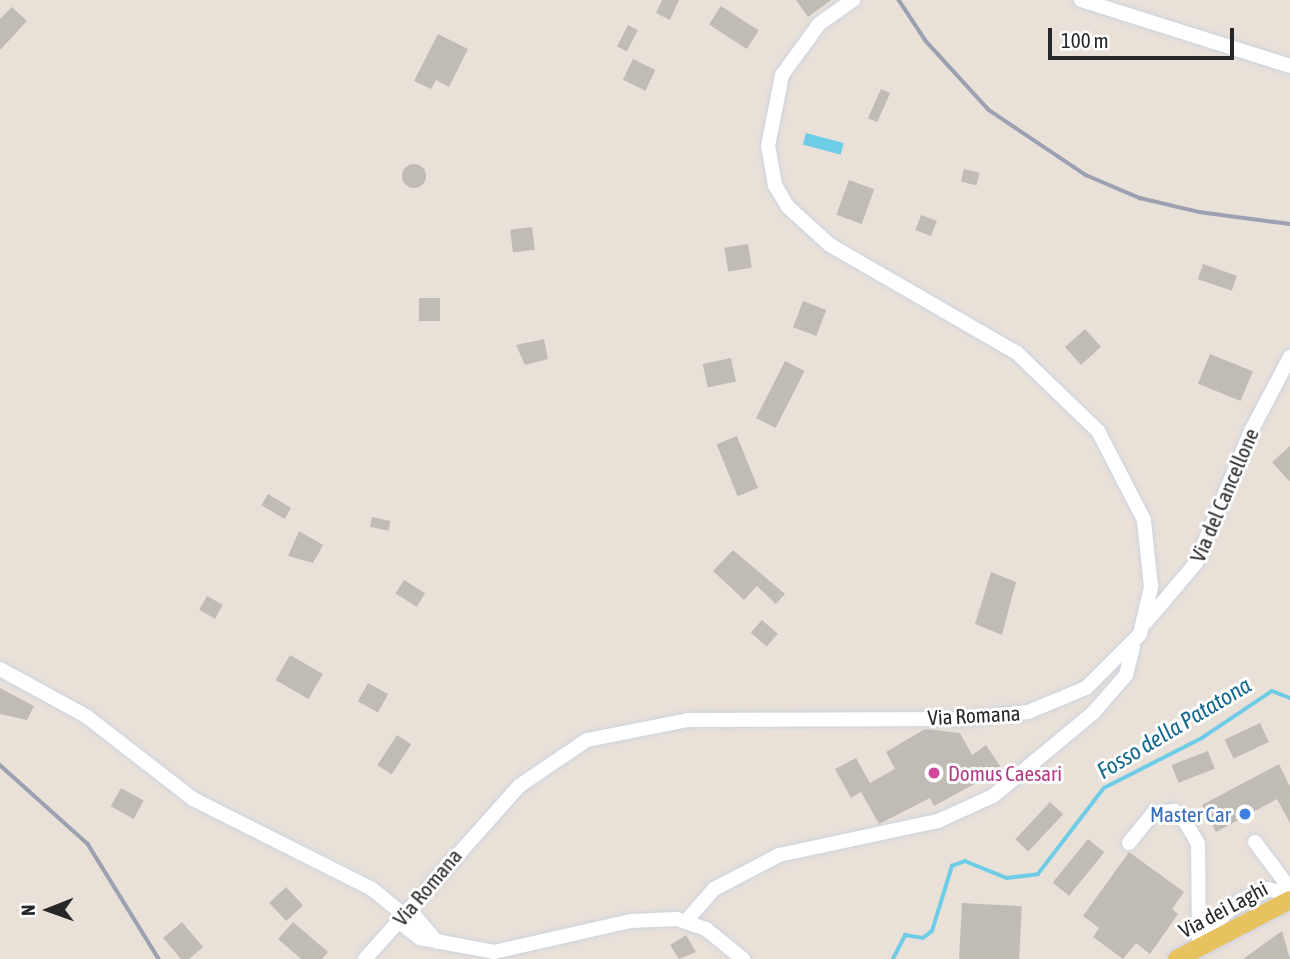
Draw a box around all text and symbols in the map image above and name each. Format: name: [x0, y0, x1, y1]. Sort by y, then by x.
scale bar: [1052, 14, 1238, 58]
text: 100 m: [1061, 28, 1109, 52]
street label: Via del Cancellone: [1184, 424, 1264, 566]
water label: Fosso della Patatona: [1092, 671, 1256, 785]
street label: Via Romana: [927, 700, 1021, 730]
place label: Domus Caesari: [948, 760, 1062, 786]
marker: Domus Caesari: [926, 765, 942, 781]
place label: Master Car: [1150, 801, 1231, 827]
marker: Master Car: [1237, 806, 1253, 822]
street label: Via Romana: [387, 843, 467, 931]
north arrow: [14, 875, 84, 945]
street label: Via dei Laghi: [1174, 875, 1272, 943]
text: N: [17, 905, 39, 916]

